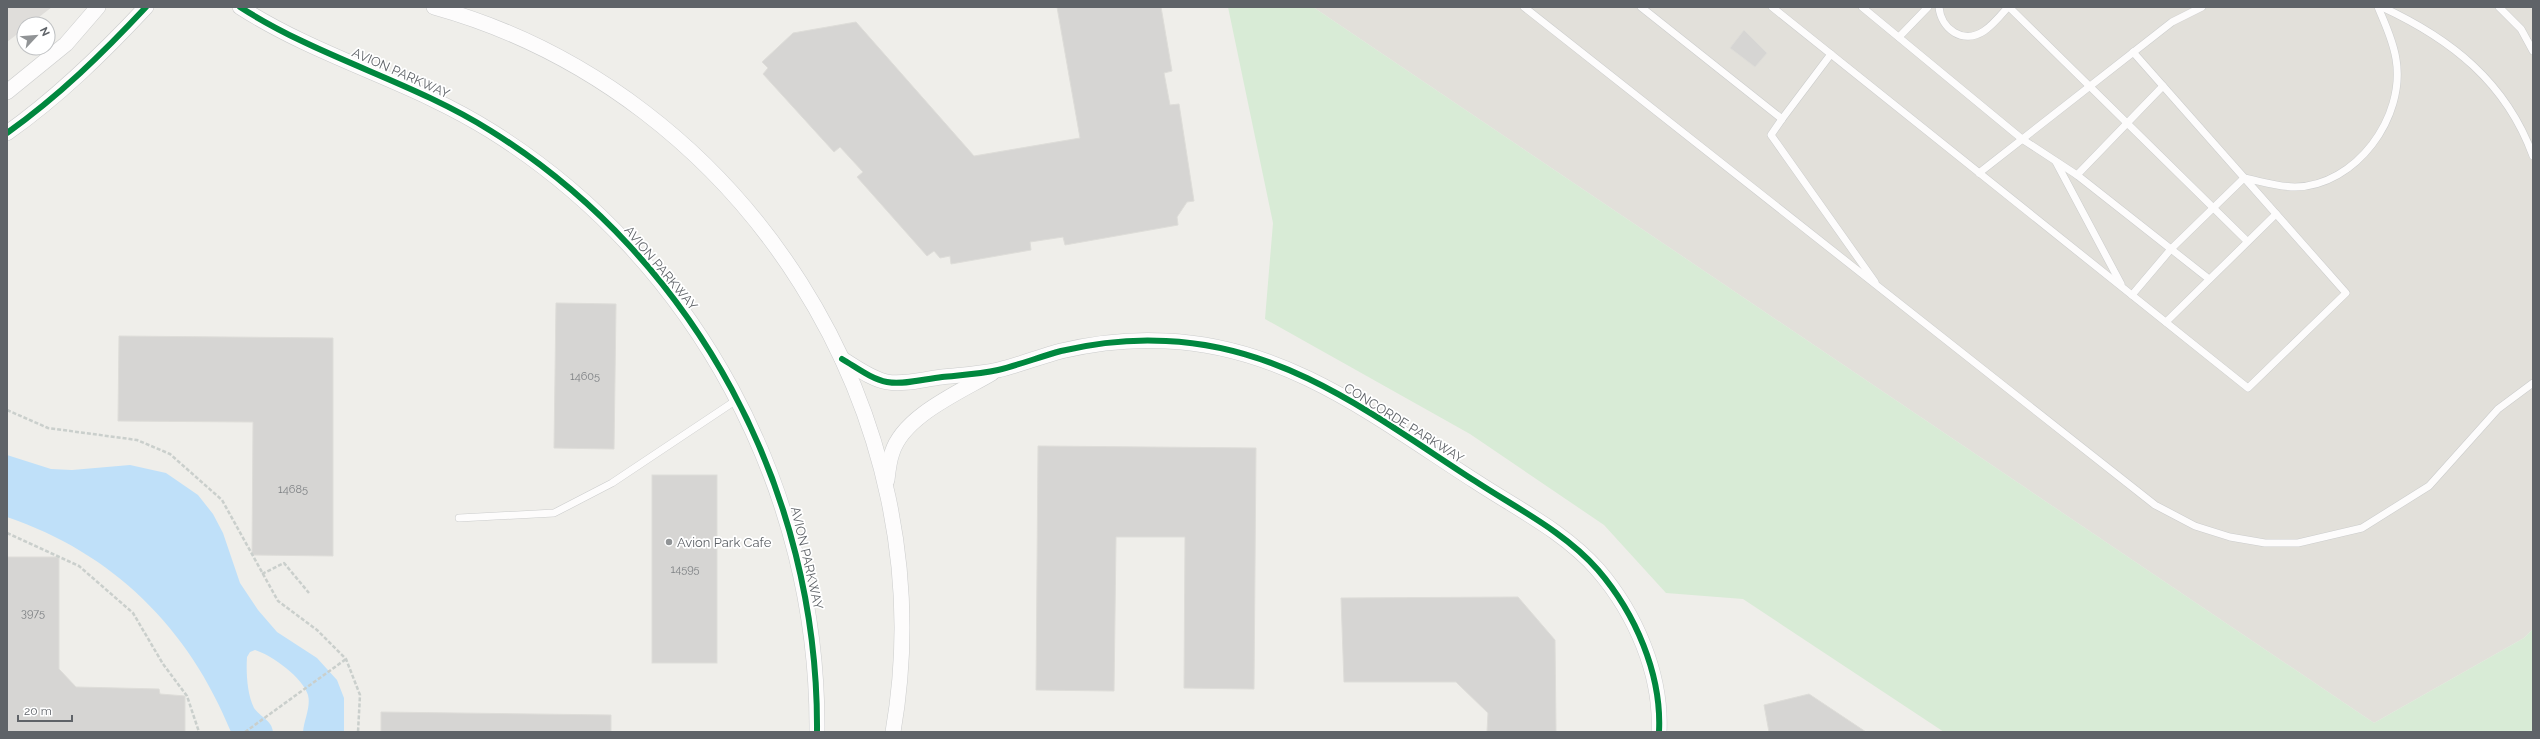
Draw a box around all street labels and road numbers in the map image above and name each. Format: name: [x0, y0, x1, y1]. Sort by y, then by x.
street label: AVION PARKWAY: [350, 45, 453, 101]
street label: AVION PARKWAY: [621, 223, 701, 314]
street label: CONCORDE PARKWAY: [1341, 380, 1467, 466]
street label: AVION PARKWAY: [788, 505, 826, 612]

